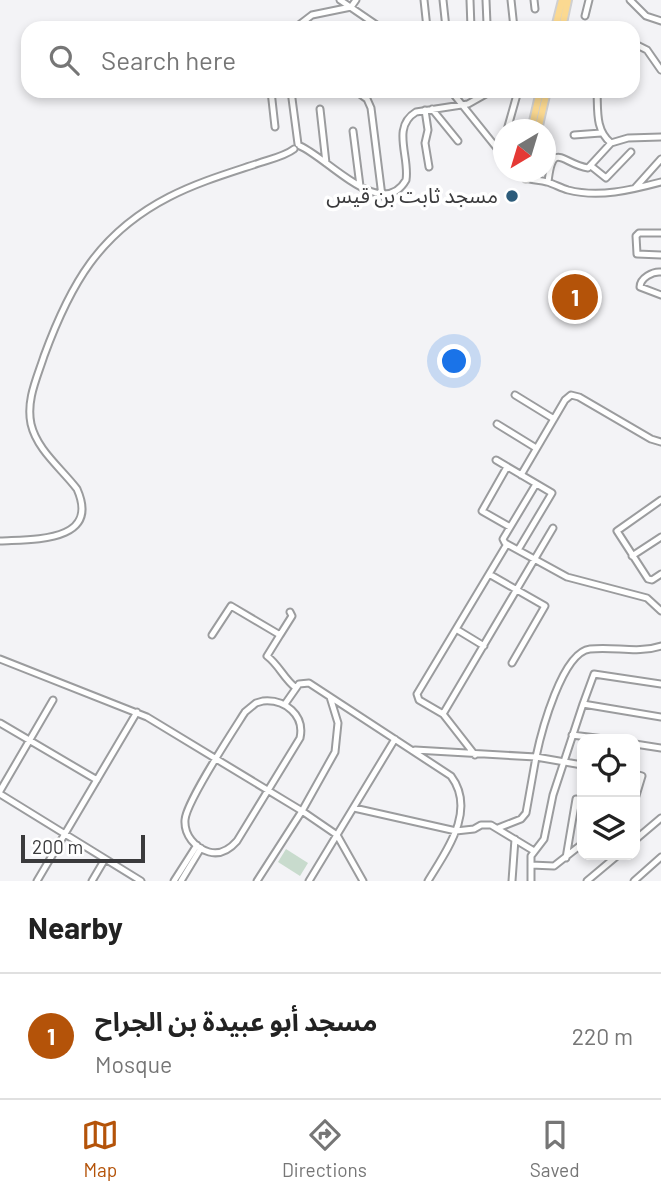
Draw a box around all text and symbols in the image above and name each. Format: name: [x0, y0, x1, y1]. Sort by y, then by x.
search box: [21, 21, 640, 98]
icon: search: [45, 41, 83, 79]
text: Search here: [101, 44, 236, 75]
north arrow: [493, 119, 556, 182]
place label: مسجد ثابت بن قيس: [326, 182, 498, 208]
marker: مسجد ثابت بن قيس: [504, 188, 520, 204]
pin: 1: [552, 271, 598, 323]
your location: [437, 344, 471, 378]
map controls: [577, 734, 640, 860]
button: locate: [577, 734, 640, 797]
button: layers: [577, 797, 640, 860]
scale bar: [21, 832, 145, 864]
text: 200 m: [32, 835, 83, 858]
text: Nearby: [28, 909, 123, 945]
text: مسجد أبو عبيدة بن الجراح: [95, 1005, 377, 1036]
text: 1: [47, 1022, 55, 1050]
text: 220 m: [572, 1022, 633, 1050]
text: Mosque: [95, 1050, 172, 1078]
tab: Map: [81, 1116, 119, 1181]
tab: Directions: [282, 1116, 367, 1181]
tab: Saved: [530, 1116, 580, 1181]

